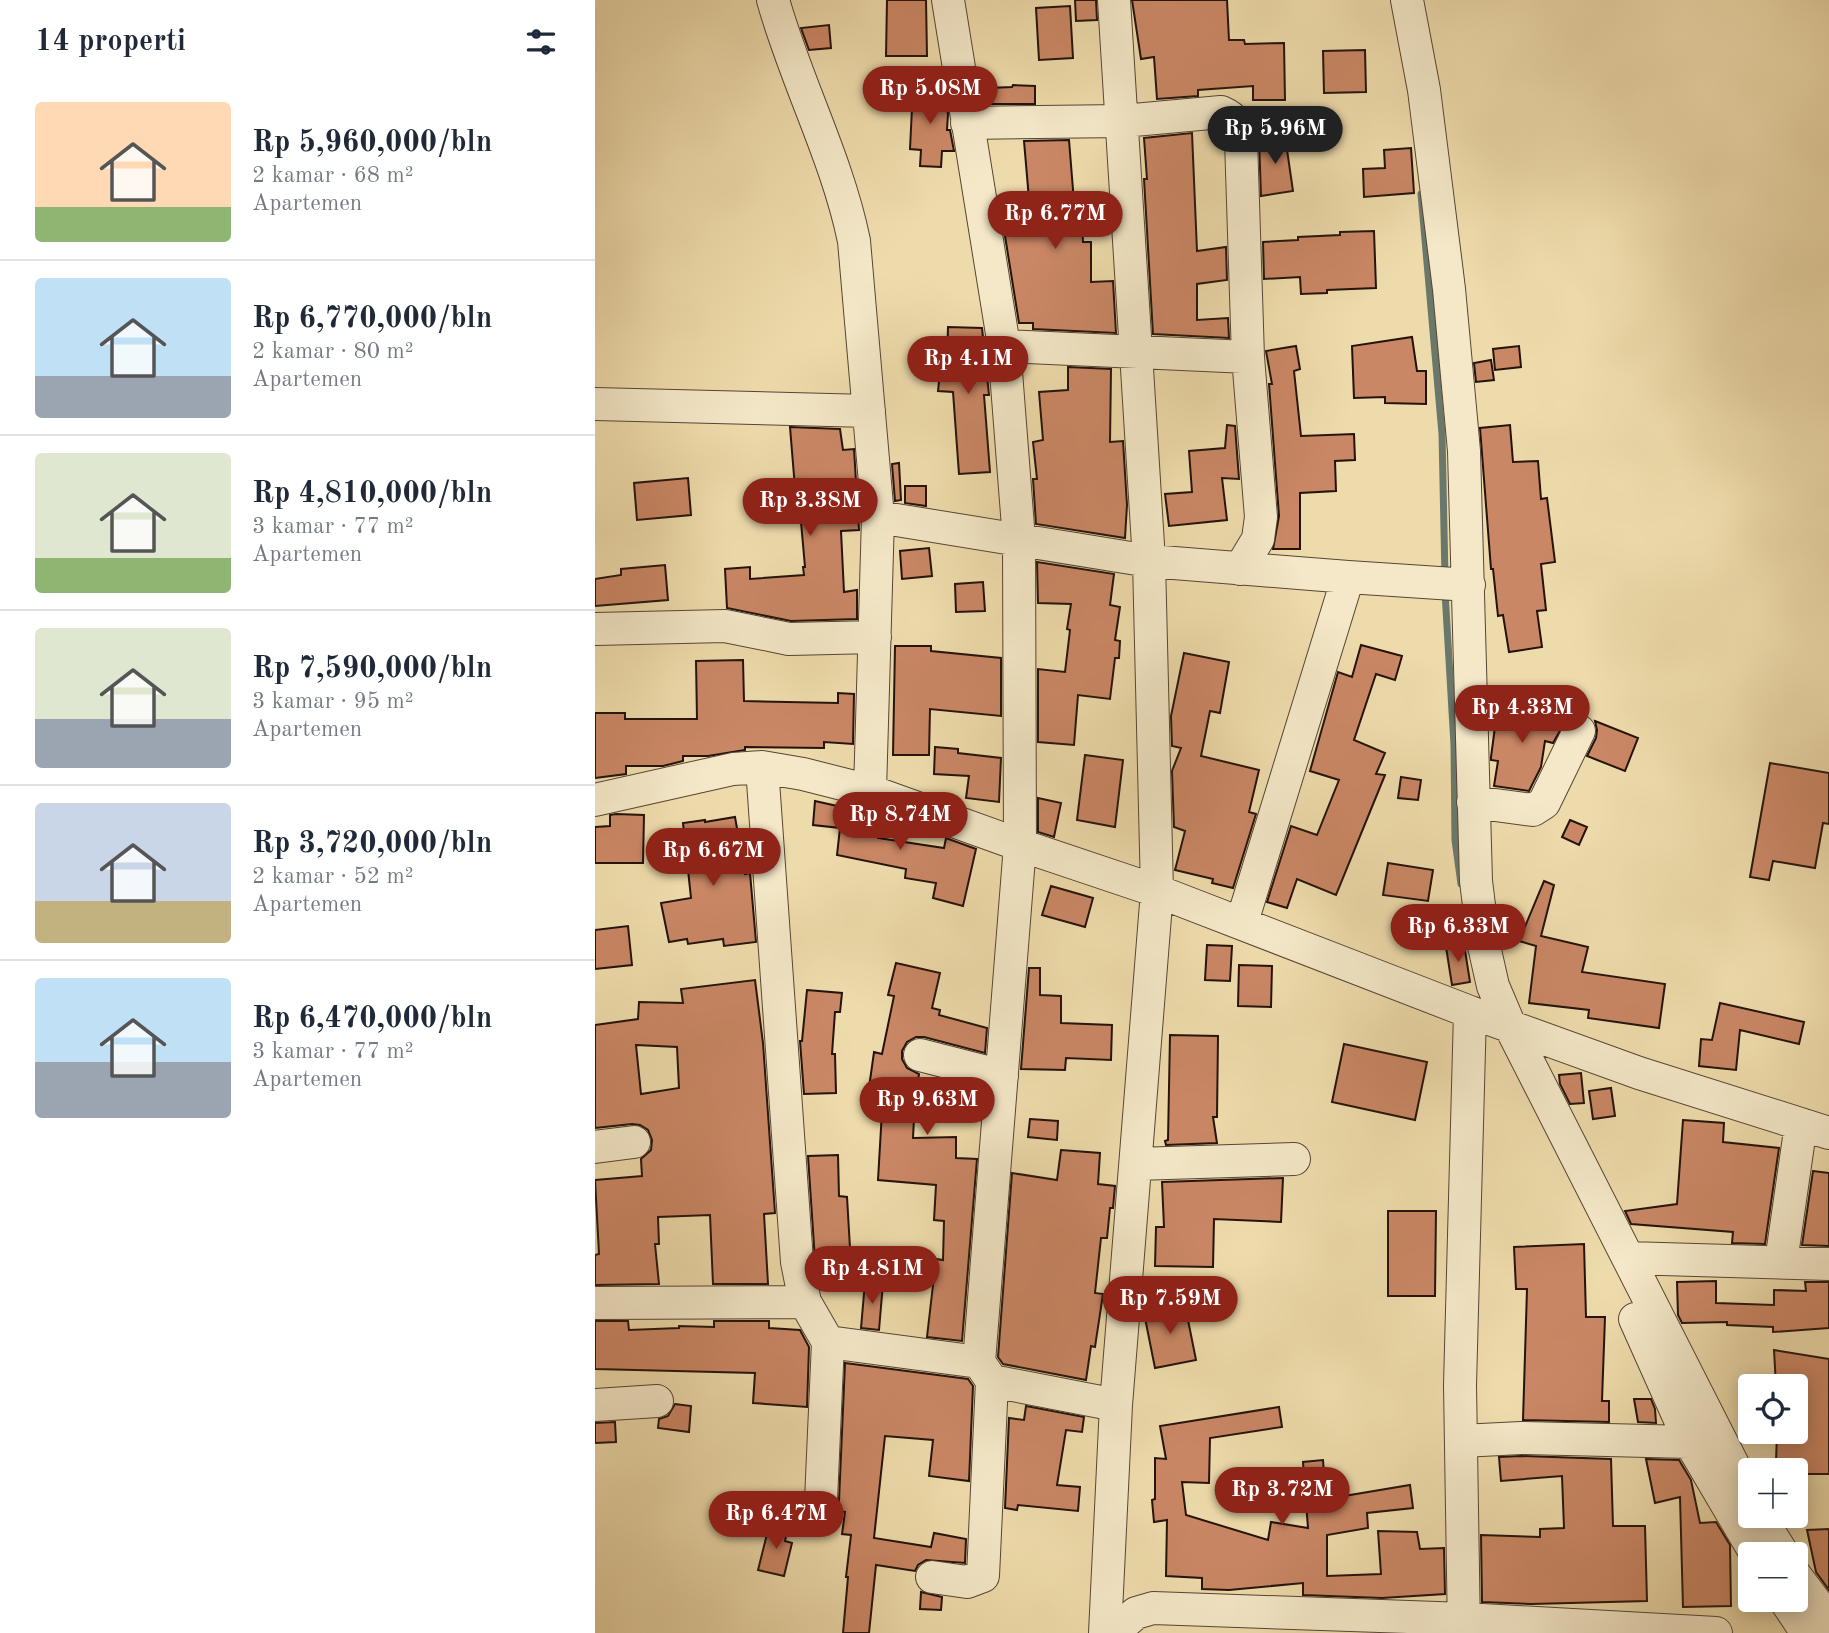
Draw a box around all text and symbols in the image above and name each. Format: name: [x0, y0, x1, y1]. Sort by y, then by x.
icon: filters: [522, 23, 560, 61]
text: 14 properti: [35, 27, 186, 57]
pin: Rp 5.08M: [858, 66, 1002, 126]
text: Rp 5.08M: [879, 77, 981, 100]
pin: Rp 5.96M: [1203, 106, 1347, 166]
text: Rp 5.96M: [1224, 117, 1326, 140]
text: Rp 5,960,000/bln: [252, 128, 492, 158]
icon: home: [91, 130, 175, 214]
text: 2 kamar · 68 m²: [252, 164, 414, 187]
pin: Rp 6.77M: [983, 191, 1127, 251]
text: Apartemen: [252, 192, 362, 215]
text: Rp 6.77M: [1004, 202, 1106, 225]
text: Rp 6,770,000/bln: [252, 304, 492, 334]
icon: home: [91, 306, 175, 390]
pin: Rp 4.1M: [903, 336, 1033, 396]
text: 2 kamar · 80 m²: [252, 340, 414, 363]
text: Rp 4.1M: [923, 347, 1013, 370]
text: Apartemen: [252, 368, 362, 391]
pin: Rp 3.38M: [738, 478, 882, 538]
text: Rp 4,810,000/bln: [252, 479, 492, 509]
icon: home: [91, 481, 175, 565]
text: Rp 3.38M: [759, 489, 861, 512]
text: 3 kamar · 77 m²: [252, 515, 414, 538]
text: Apartemen: [252, 543, 362, 566]
text: Rp 7,590,000/bln: [252, 654, 492, 684]
icon: home: [91, 656, 175, 740]
pin: Rp 4.33M: [1450, 686, 1594, 745]
text: 3 kamar · 95 m²: [252, 690, 414, 713]
text: Rp 4.33M: [1471, 696, 1573, 719]
text: Apartemen: [252, 718, 362, 741]
pin: Rp 8.74M: [828, 792, 972, 852]
text: Rp 8.74M: [849, 803, 951, 826]
pin: Rp 6.67M: [641, 828, 785, 888]
text: Rp 3,720,000/bln: [252, 829, 492, 859]
icon: home: [91, 831, 175, 915]
text: Rp 6.67M: [662, 839, 764, 862]
text: 2 kamar · 52 m²: [252, 865, 414, 888]
text: Apartemen: [252, 893, 362, 916]
pin: Rp 6.33M: [1386, 904, 1530, 964]
text: Rp 6.33M: [1407, 915, 1509, 938]
text: Rp 6,470,000/bln: [252, 1004, 492, 1034]
icon: home: [91, 1006, 175, 1090]
text: 3 kamar · 77 m²: [252, 1040, 414, 1063]
text: Apartemen: [252, 1068, 362, 1091]
pin: Rp 9.63M: [855, 1078, 999, 1137]
text: Rp 9.63M: [876, 1088, 978, 1111]
pin: Rp 4.81M: [800, 1246, 944, 1306]
text: Rp 4.81M: [821, 1257, 923, 1280]
pin: Rp 7.59M: [1098, 1276, 1242, 1336]
text: Rp 7.59M: [1119, 1287, 1221, 1310]
map controls: [1738, 1374, 1808, 1612]
button: locate: [1738, 1374, 1808, 1444]
button: +: [1738, 1458, 1808, 1528]
pin: Rp 3.72M: [1210, 1468, 1354, 1527]
text: Rp 3.72M: [1231, 1478, 1333, 1501]
pin: Rp 6.47M: [704, 1492, 848, 1551]
text: Rp 6.47M: [725, 1502, 827, 1525]
button: −: [1738, 1542, 1808, 1612]

